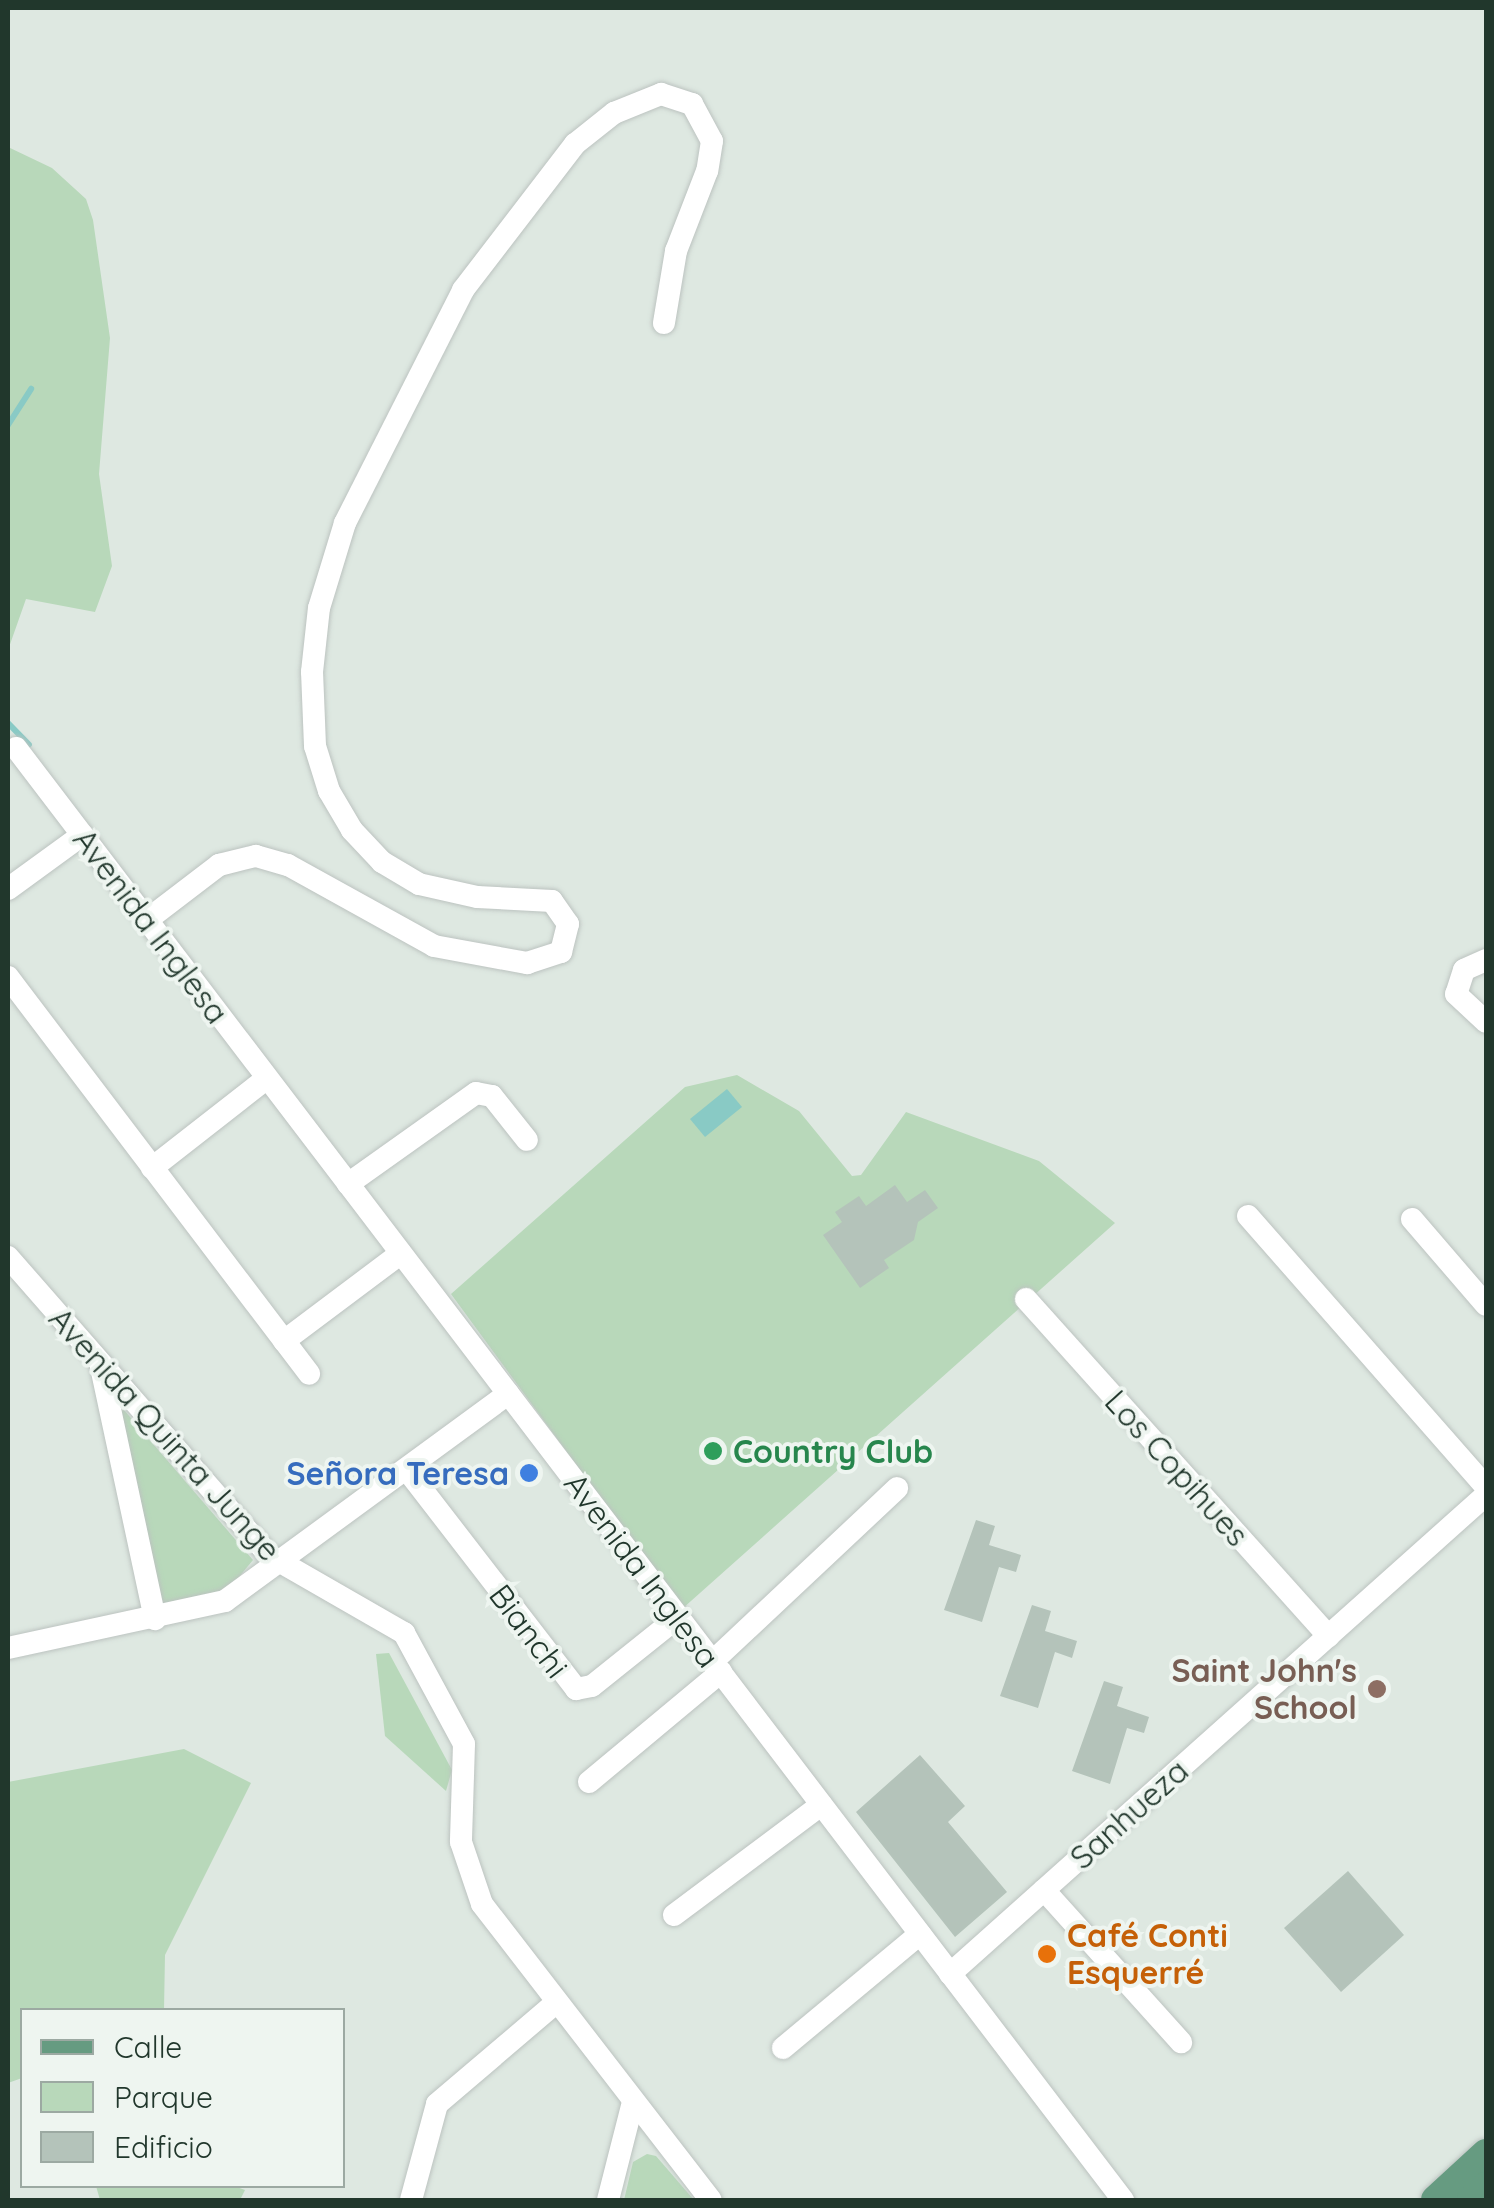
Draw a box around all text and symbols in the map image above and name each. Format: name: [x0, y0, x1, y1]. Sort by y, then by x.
street label: Avenida Inglesa: [65, 821, 237, 1031]
street label: Avenida Quinta Junge: [41, 1300, 289, 1568]
street label: Los Copihues: [1097, 1382, 1257, 1554]
place label: Country Club: [733, 1432, 933, 1470]
marker: Country Club: [702, 1440, 724, 1462]
place label: Señora Teresa: [287, 1454, 509, 1492]
marker: Señora Teresa: [518, 1462, 540, 1484]
street label: Avenida Inglesa: [556, 1465, 728, 1675]
street label: Bianchi: [481, 1577, 577, 1685]
place label: Saint John's School: [1171, 1652, 1357, 1727]
marker: Saint John's School: [1366, 1678, 1388, 1700]
street label: Sanhueza: [1062, 1751, 1196, 1877]
place label: Café Conti Esquerré: [1067, 1917, 1228, 1992]
marker: Café Conti Esquerré: [1036, 1943, 1058, 1965]
legend: [20, 2008, 345, 2188]
text: Calle: [114, 2028, 182, 2066]
text: Parque: [114, 2078, 213, 2116]
text: Edificio: [114, 2128, 213, 2166]

